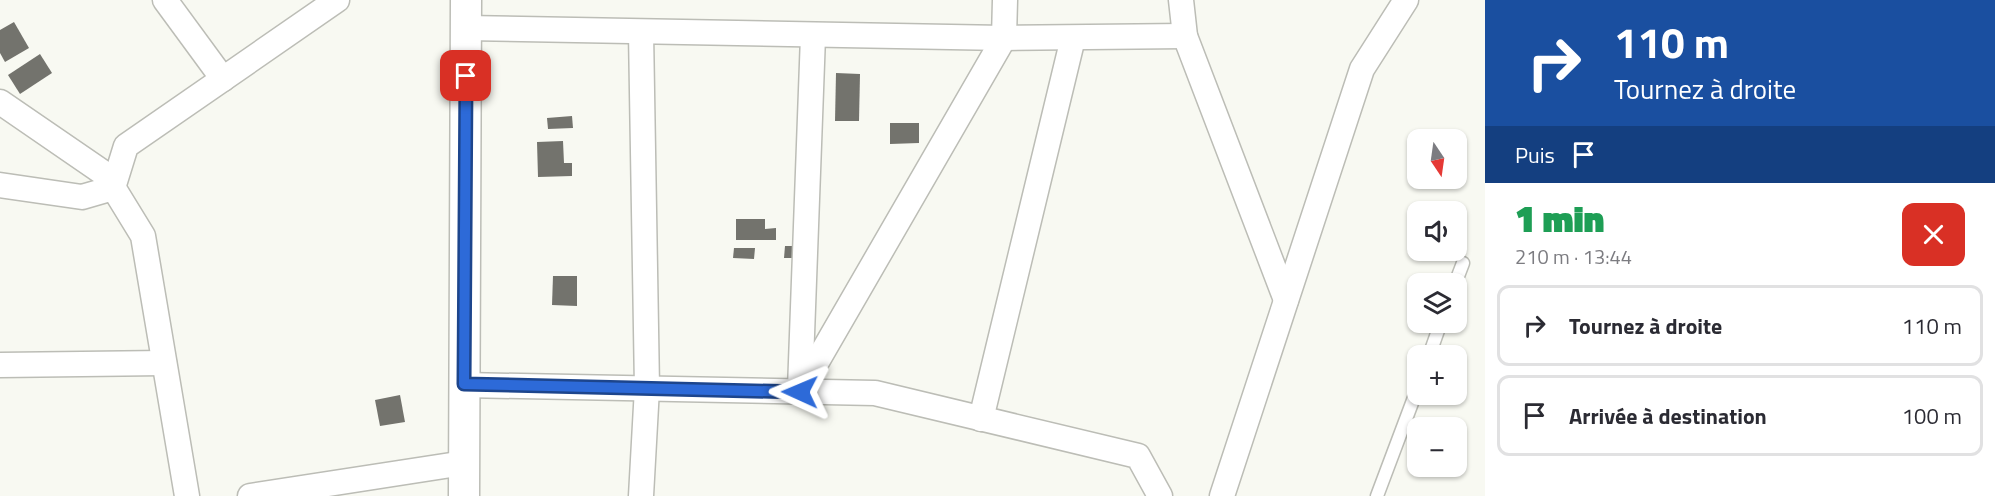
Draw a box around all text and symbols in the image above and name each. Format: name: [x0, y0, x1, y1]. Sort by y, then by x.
text: 110 m: [1614, 10, 1729, 74]
icon: right: [1515, 24, 1593, 102]
pin: [440, 50, 491, 101]
icon: arrive: [449, 59, 482, 92]
text: Tournez à droite: [1614, 68, 1796, 109]
north arrow: [1407, 129, 1467, 189]
map controls: [1407, 129, 1467, 477]
text: Puis: [1515, 138, 1555, 172]
icon: arrive: [1567, 138, 1600, 171]
text: 1 min: [1515, 191, 1604, 246]
button: sound: [1407, 201, 1467, 261]
button: close: [1902, 203, 1965, 266]
text: 210 m · 13:44: [1515, 241, 1632, 272]
button: layers: [1407, 273, 1467, 333]
icon: right: [1518, 309, 1551, 342]
text: Tournez à droite: [1569, 309, 1722, 343]
text: 110 m: [1902, 309, 1962, 343]
button: +: [1407, 345, 1467, 405]
position arrow: [768, 360, 832, 424]
icon: arrive: [1518, 399, 1551, 432]
text: Arrivée à destination: [1569, 399, 1767, 433]
text: 100 m: [1902, 399, 1962, 433]
button: −: [1407, 417, 1467, 477]

